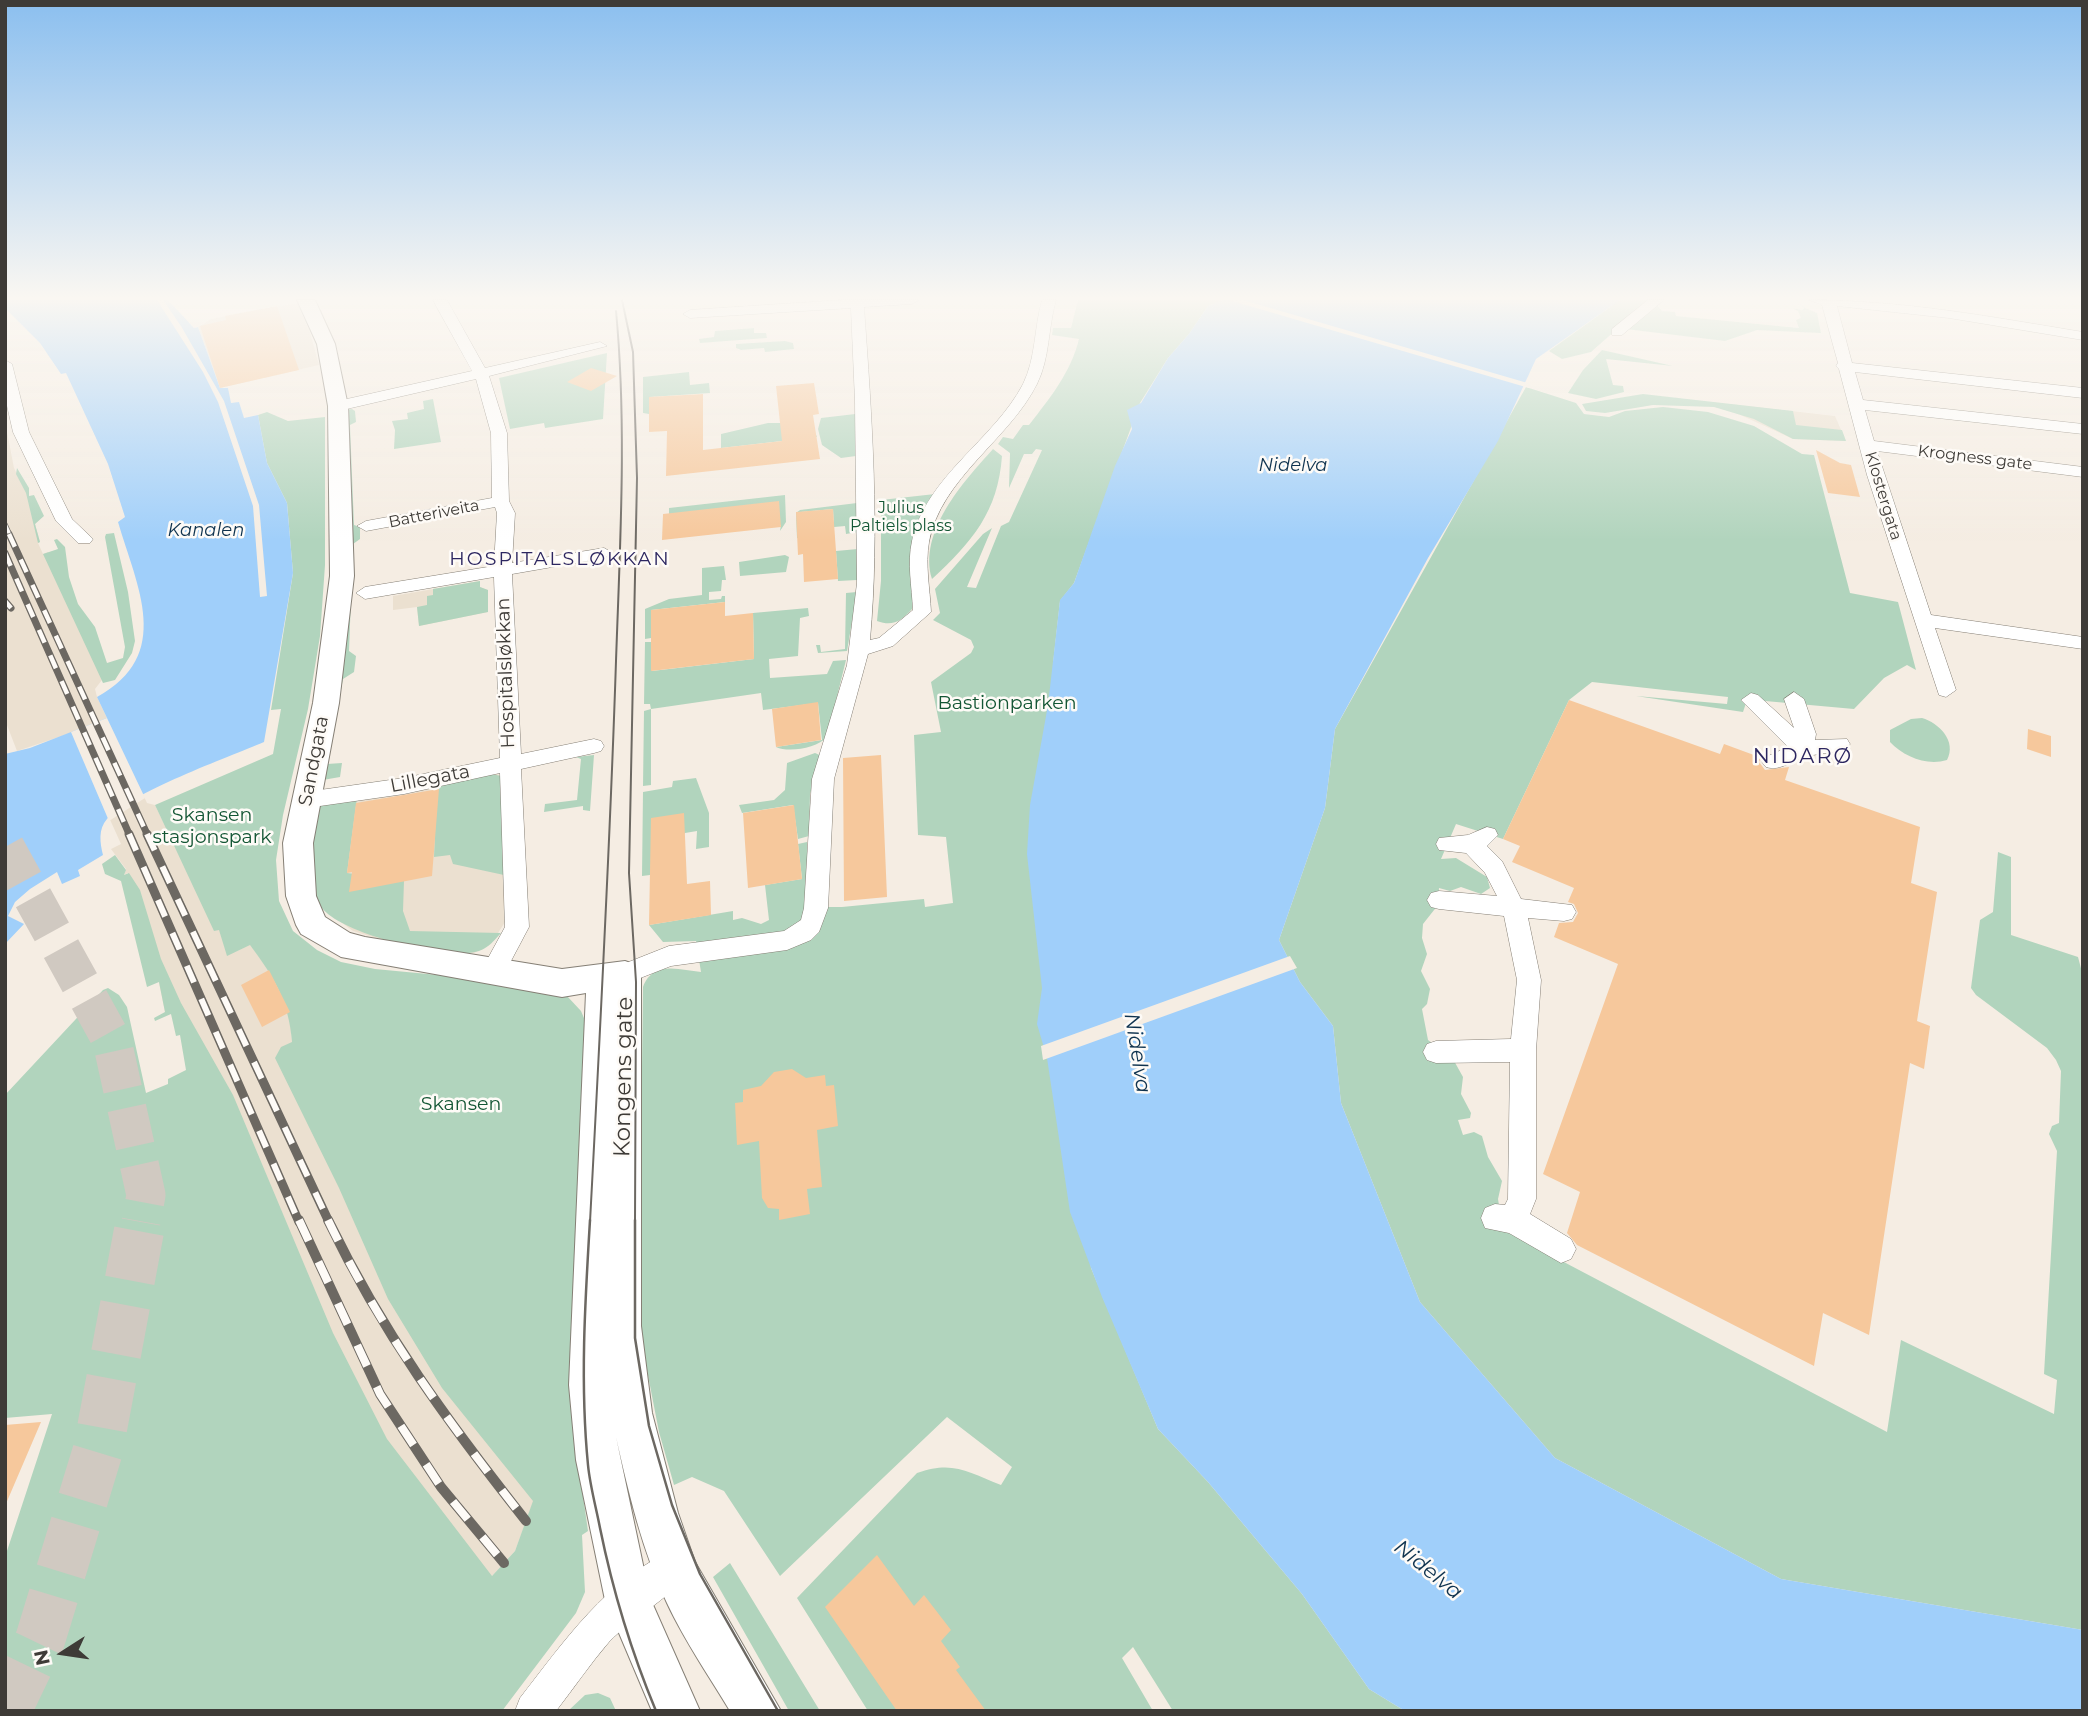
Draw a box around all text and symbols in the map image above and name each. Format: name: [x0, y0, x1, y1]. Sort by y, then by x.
street label: Krogness gate: [1917, 441, 2033, 475]
street label: Klostergata: [1860, 449, 1906, 543]
water label: Nidelva: [1258, 455, 1328, 477]
street label: Batteriveita: [387, 496, 481, 532]
park label: Julius Paltiels plass: [850, 498, 952, 536]
water label: Kanalen: [168, 520, 244, 542]
district label: HOSPITALSLØKKAN: [451, 548, 669, 570]
street label: Hospitalsløkkan: [492, 597, 520, 749]
park label: Bastionparken: [937, 692, 1077, 714]
street label: Sandgata: [294, 714, 334, 808]
district label: NIDARØ: [1754, 744, 1852, 770]
street label: Lillegata: [388, 760, 472, 798]
park label: Skansen stasjonspark: [152, 804, 272, 848]
street label: Kongens gate: [609, 997, 639, 1157]
water label: Nidelva: [1118, 1011, 1156, 1095]
park label: Skansen: [421, 1093, 501, 1115]
water label: Nidelva: [1389, 1535, 1467, 1605]
north arrow: [28, 1618, 98, 1688]
text: N: [29, 1648, 55, 1667]

